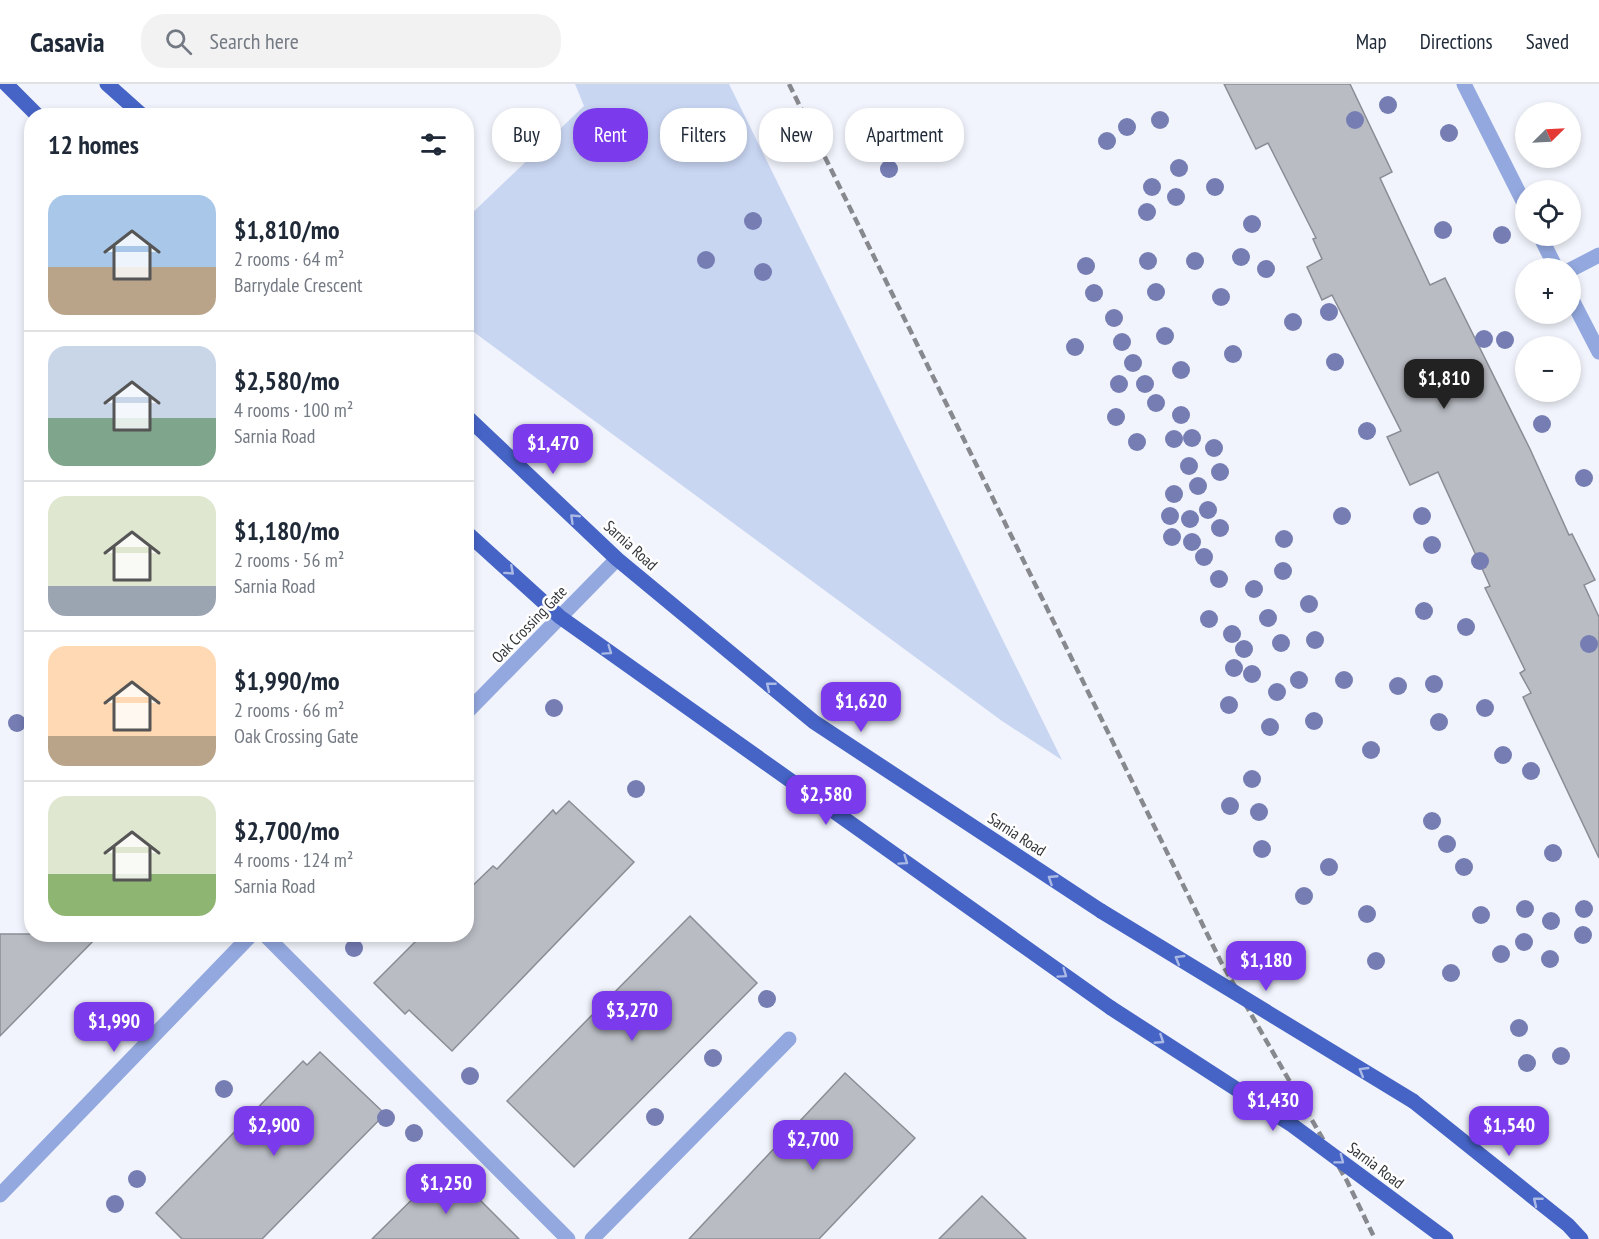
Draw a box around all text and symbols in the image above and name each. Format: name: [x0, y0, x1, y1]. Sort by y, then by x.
search box: [141, 14, 561, 68]
text: Casavia: [30, 23, 105, 60]
icon: search: [162, 25, 195, 58]
text: Search here: [210, 27, 299, 55]
text: Map: [1356, 28, 1387, 55]
text: Directions: [1420, 28, 1493, 55]
text: Saved: [1526, 28, 1569, 55]
north arrow: [1515, 102, 1581, 168]
map controls: [1515, 102, 1581, 402]
chip: Buy: [492, 108, 561, 162]
chip: Rent: [573, 108, 648, 162]
chip: Filters: [660, 108, 747, 162]
chip: New: [759, 108, 833, 162]
chip: Apartment: [845, 108, 964, 162]
text: 12 homes: [48, 128, 139, 161]
icon: filters: [417, 128, 450, 161]
button: locate: [1515, 180, 1581, 246]
text: $1,810/mo: [234, 213, 340, 246]
icon: home: [96, 219, 168, 291]
text: 2 rooms · 64 m²: [234, 246, 344, 272]
button: +: [1515, 258, 1581, 324]
text: Barrydale Crescent: [234, 272, 362, 298]
button: −: [1515, 336, 1581, 402]
pin: $1,810: [1395, 359, 1493, 410]
text: $2,580/mo: [234, 364, 340, 397]
text: $1,810: [1418, 365, 1470, 391]
icon: home: [96, 370, 168, 442]
text: 4 rooms · 100 m²: [234, 397, 353, 423]
text: Sarnia Road: [234, 423, 316, 449]
pin: $1,470: [504, 424, 602, 475]
text: $1,470: [527, 430, 579, 456]
text: $1,180/mo: [234, 514, 340, 547]
one-way arrow: [571, 515, 582, 526]
street label: Sarnia Road: [600, 516, 662, 574]
icon: home: [96, 520, 168, 592]
text: 2 rooms · 56 m²: [234, 547, 344, 573]
one-way arrow: [503, 564, 514, 575]
text: Sarnia Road: [234, 573, 316, 599]
street label: Oak Crossing Gate: [487, 581, 571, 667]
one-way arrow: [601, 644, 612, 655]
text: $1,990/mo: [234, 664, 340, 697]
icon: home: [96, 670, 168, 742]
one-way arrow: [766, 682, 777, 693]
pin: $1,620: [812, 682, 910, 733]
text: $1,620: [835, 688, 887, 714]
text: 2 rooms · 66 m²: [234, 697, 344, 723]
text: Oak Crossing Gate: [234, 723, 358, 749]
pin: $2,580: [777, 775, 875, 826]
text: $2,580: [800, 781, 852, 807]
street label: Sarnia Road: [984, 808, 1050, 860]
text: $2,700/mo: [234, 814, 340, 847]
icon: home: [96, 820, 168, 892]
text: 4 rooms · 124 m²: [234, 847, 353, 873]
one-way arrow: [898, 854, 909, 865]
text: Sarnia Road: [234, 873, 316, 899]
one-way arrow: [1048, 875, 1059, 886]
pin: $1,180: [1217, 941, 1315, 992]
text: $1,180: [1240, 947, 1292, 973]
one-way arrow: [1175, 954, 1185, 966]
one-way arrow: [1057, 967, 1068, 978]
pin: $3,270: [583, 991, 681, 1042]
text: $3,270: [606, 997, 658, 1023]
pin: $1,990: [65, 1002, 163, 1053]
text: $1,990: [88, 1008, 140, 1034]
one-way arrow: [1154, 1032, 1165, 1043]
one-way arrow: [1359, 1067, 1369, 1078]
pin: $1,430: [1224, 1081, 1322, 1132]
text: $1,430: [1247, 1087, 1299, 1113]
pin: $2,900: [225, 1106, 323, 1157]
pin: $1,540: [1460, 1106, 1558, 1157]
text: $2,900: [248, 1112, 300, 1138]
text: $1,540: [1483, 1112, 1535, 1138]
pin: $2,700: [764, 1120, 862, 1171]
text: $2,700: [787, 1126, 839, 1152]
street label: Sarnia Road: [1344, 1137, 1408, 1193]
one-way arrow: [1333, 1153, 1344, 1164]
pin: $1,250: [397, 1164, 495, 1215]
text: $1,250: [420, 1170, 472, 1196]
one-way arrow: [1533, 1197, 1544, 1208]

